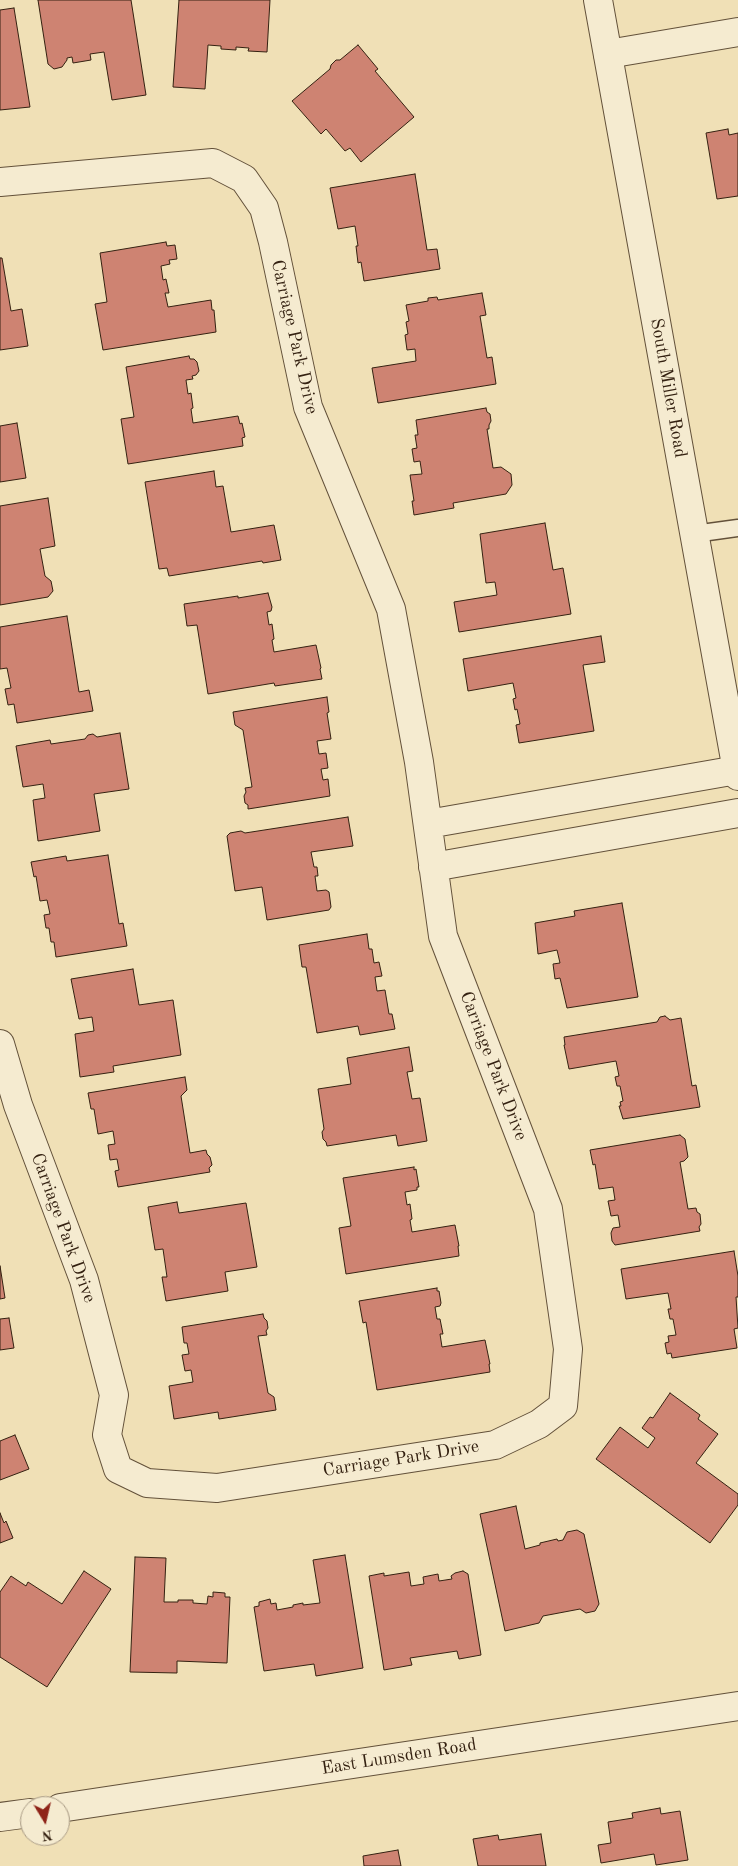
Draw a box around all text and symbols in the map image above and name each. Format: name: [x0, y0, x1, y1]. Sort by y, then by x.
street label: Carriage Park Drive: [266, 258, 322, 416]
street label: South Miller Road: [645, 317, 691, 459]
street label: Carriage Park Drive: [455, 988, 531, 1144]
street label: Carriage Park Drive: [26, 1150, 100, 1306]
street label: Carriage Park Drive: [321, 1436, 481, 1482]
street label: East Lumsden Road: [320, 1734, 478, 1780]
north arrow: [20, 1796, 70, 1846]
text: N: [41, 1827, 54, 1843]

